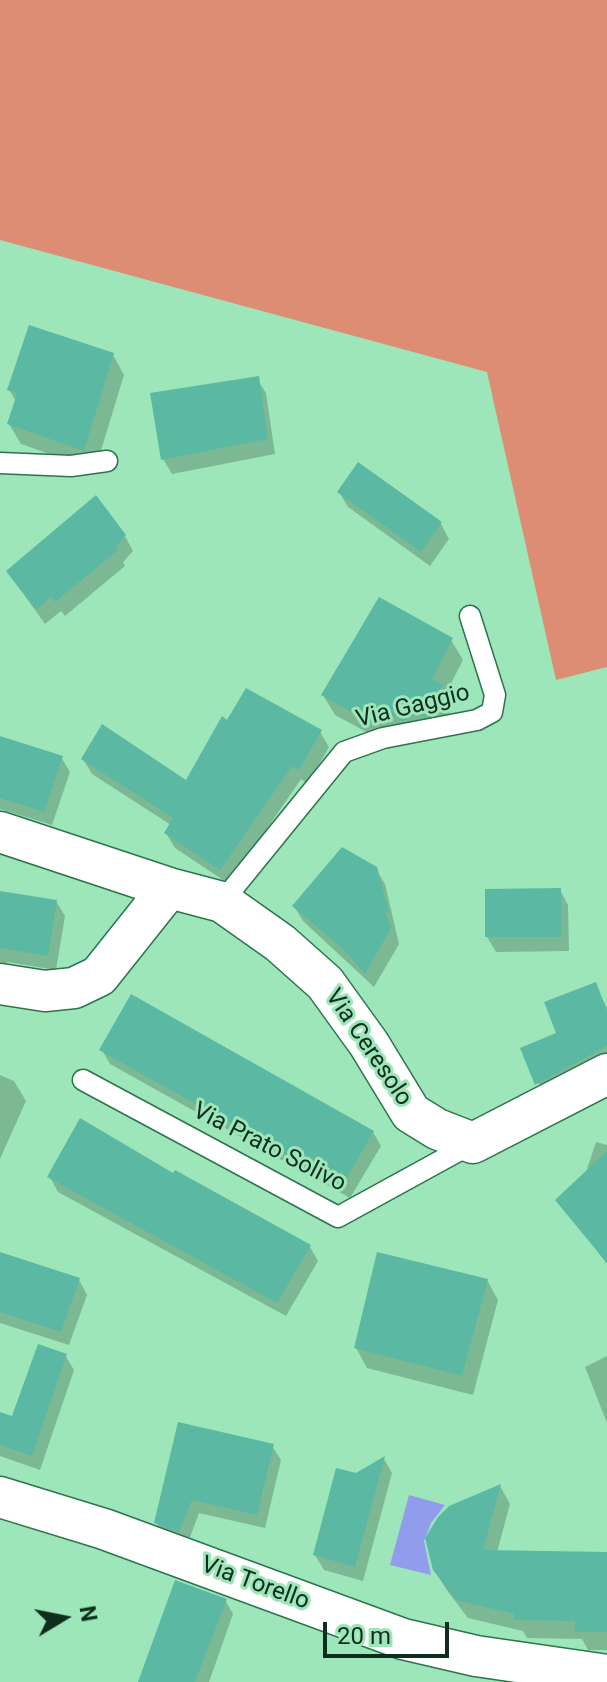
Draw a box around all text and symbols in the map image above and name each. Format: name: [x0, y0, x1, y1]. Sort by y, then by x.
street label: Via Gaggio: [353, 679, 473, 735]
street label: Via Ceresolo: [318, 984, 418, 1112]
street label: Via Prato Solivo: [188, 1097, 350, 1199]
street label: Via Torello: [197, 1551, 313, 1617]
north arrow: [24, 1578, 104, 1658]
text: N: [74, 1604, 102, 1624]
scale bar: [327, 1606, 453, 1656]
text: 20 m: [337, 1622, 391, 1650]

